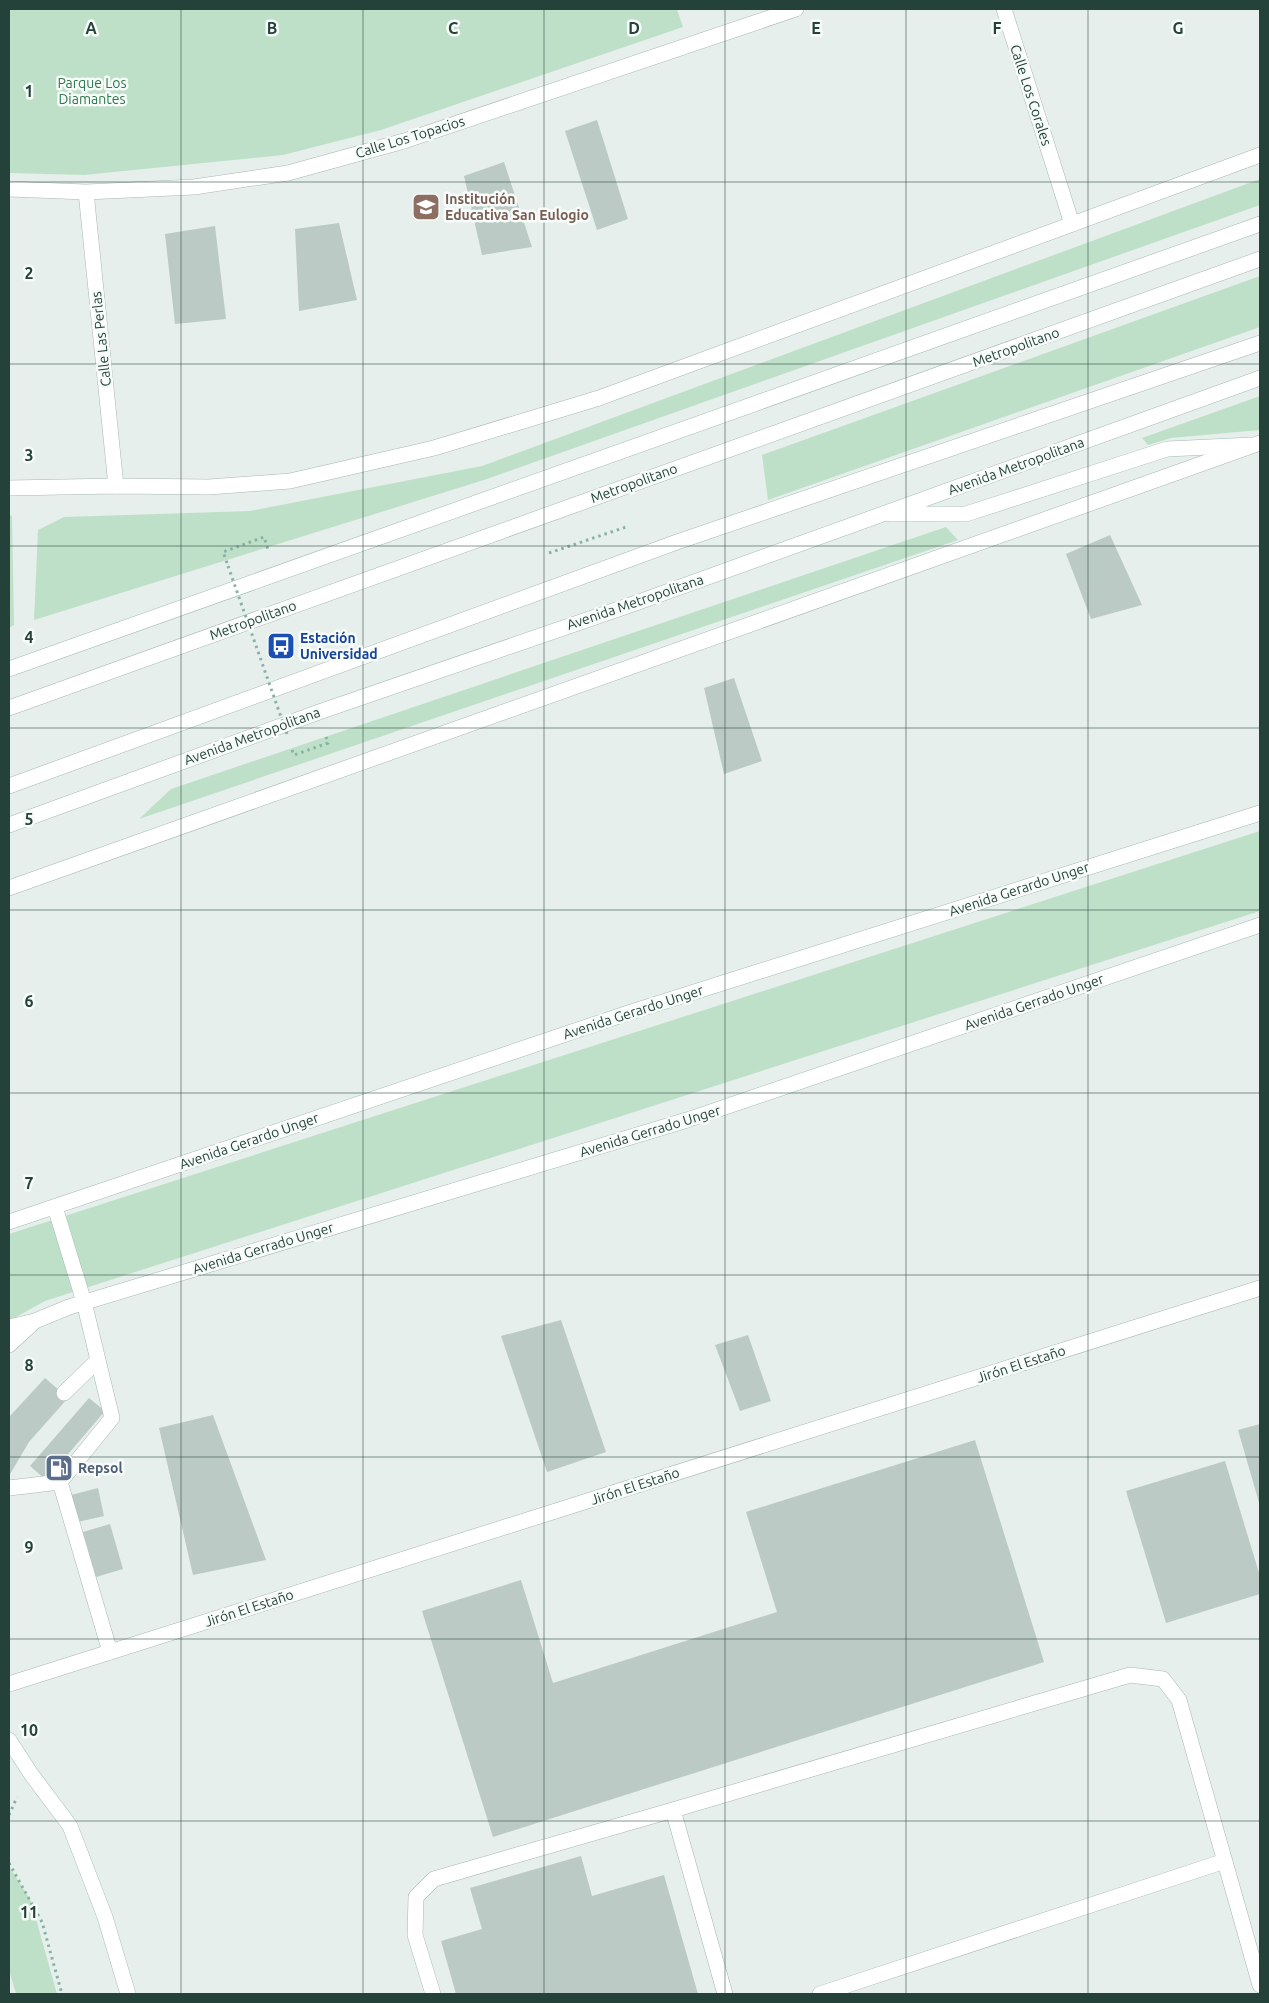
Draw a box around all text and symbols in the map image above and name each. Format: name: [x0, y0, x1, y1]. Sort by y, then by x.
text: A: [85, 19, 97, 37]
text: B: [267, 19, 277, 37]
text: C: [448, 19, 458, 37]
text: D: [628, 19, 640, 37]
text: E: [811, 19, 821, 37]
text: F: [993, 19, 1002, 37]
text: G: [1172, 19, 1184, 37]
street label: Calle Los Corales: [1007, 42, 1055, 148]
park label: Parque Los Diamantes: [57, 75, 127, 107]
text: 1: [24, 82, 34, 100]
street label: Calle Los Topacios: [353, 113, 467, 161]
place label: Institución Educativa San Eulogio: [445, 191, 589, 223]
school or university icon: Institución Educativa San Eulogio: [411, 192, 441, 222]
text: 2: [24, 264, 34, 282]
street label: Calle Las Perlas: [88, 291, 114, 387]
street label: Metropolitano: [970, 324, 1062, 370]
street label: Avenida Metropolitana: [946, 434, 1086, 498]
text: 3: [24, 446, 34, 464]
street label: Metropolitano: [588, 460, 680, 506]
street label: Avenida Metropolitana: [564, 571, 706, 633]
street label: Metropolitano: [207, 597, 299, 643]
text: 4: [24, 628, 34, 646]
place label: Estación Universidad: [300, 630, 378, 662]
bus stop icon: Estación Universidad: [266, 631, 296, 661]
street label: Avenida Metropolitana: [182, 704, 322, 768]
text: 5: [24, 810, 34, 828]
street label: Avenida Gerardo Unger: [947, 859, 1092, 919]
street label: Avenida Gerrado Unger: [962, 970, 1107, 1033]
street label: Avenida Gerardo Unger: [561, 982, 706, 1042]
text: 6: [24, 992, 34, 1010]
street label: Avenida Gerrado Unger: [578, 1102, 723, 1160]
street label: Avenida Gerardo Unger: [177, 1109, 321, 1172]
text: 7: [24, 1174, 34, 1192]
street label: Avenida Gerrado Unger: [191, 1219, 336, 1277]
street label: Jirón El Estaño: [975, 1342, 1067, 1386]
text: 8: [24, 1356, 34, 1374]
fuel station icon: Repsol: [44, 1453, 74, 1483]
place label: Repsol: [78, 1460, 123, 1476]
street label: Jirón El Estaño: [589, 1464, 681, 1508]
text: 9: [24, 1538, 34, 1556]
street label: Jirón El Estaño: [203, 1586, 295, 1630]
text: 10: [20, 1721, 38, 1739]
text: 11: [20, 1903, 38, 1921]

